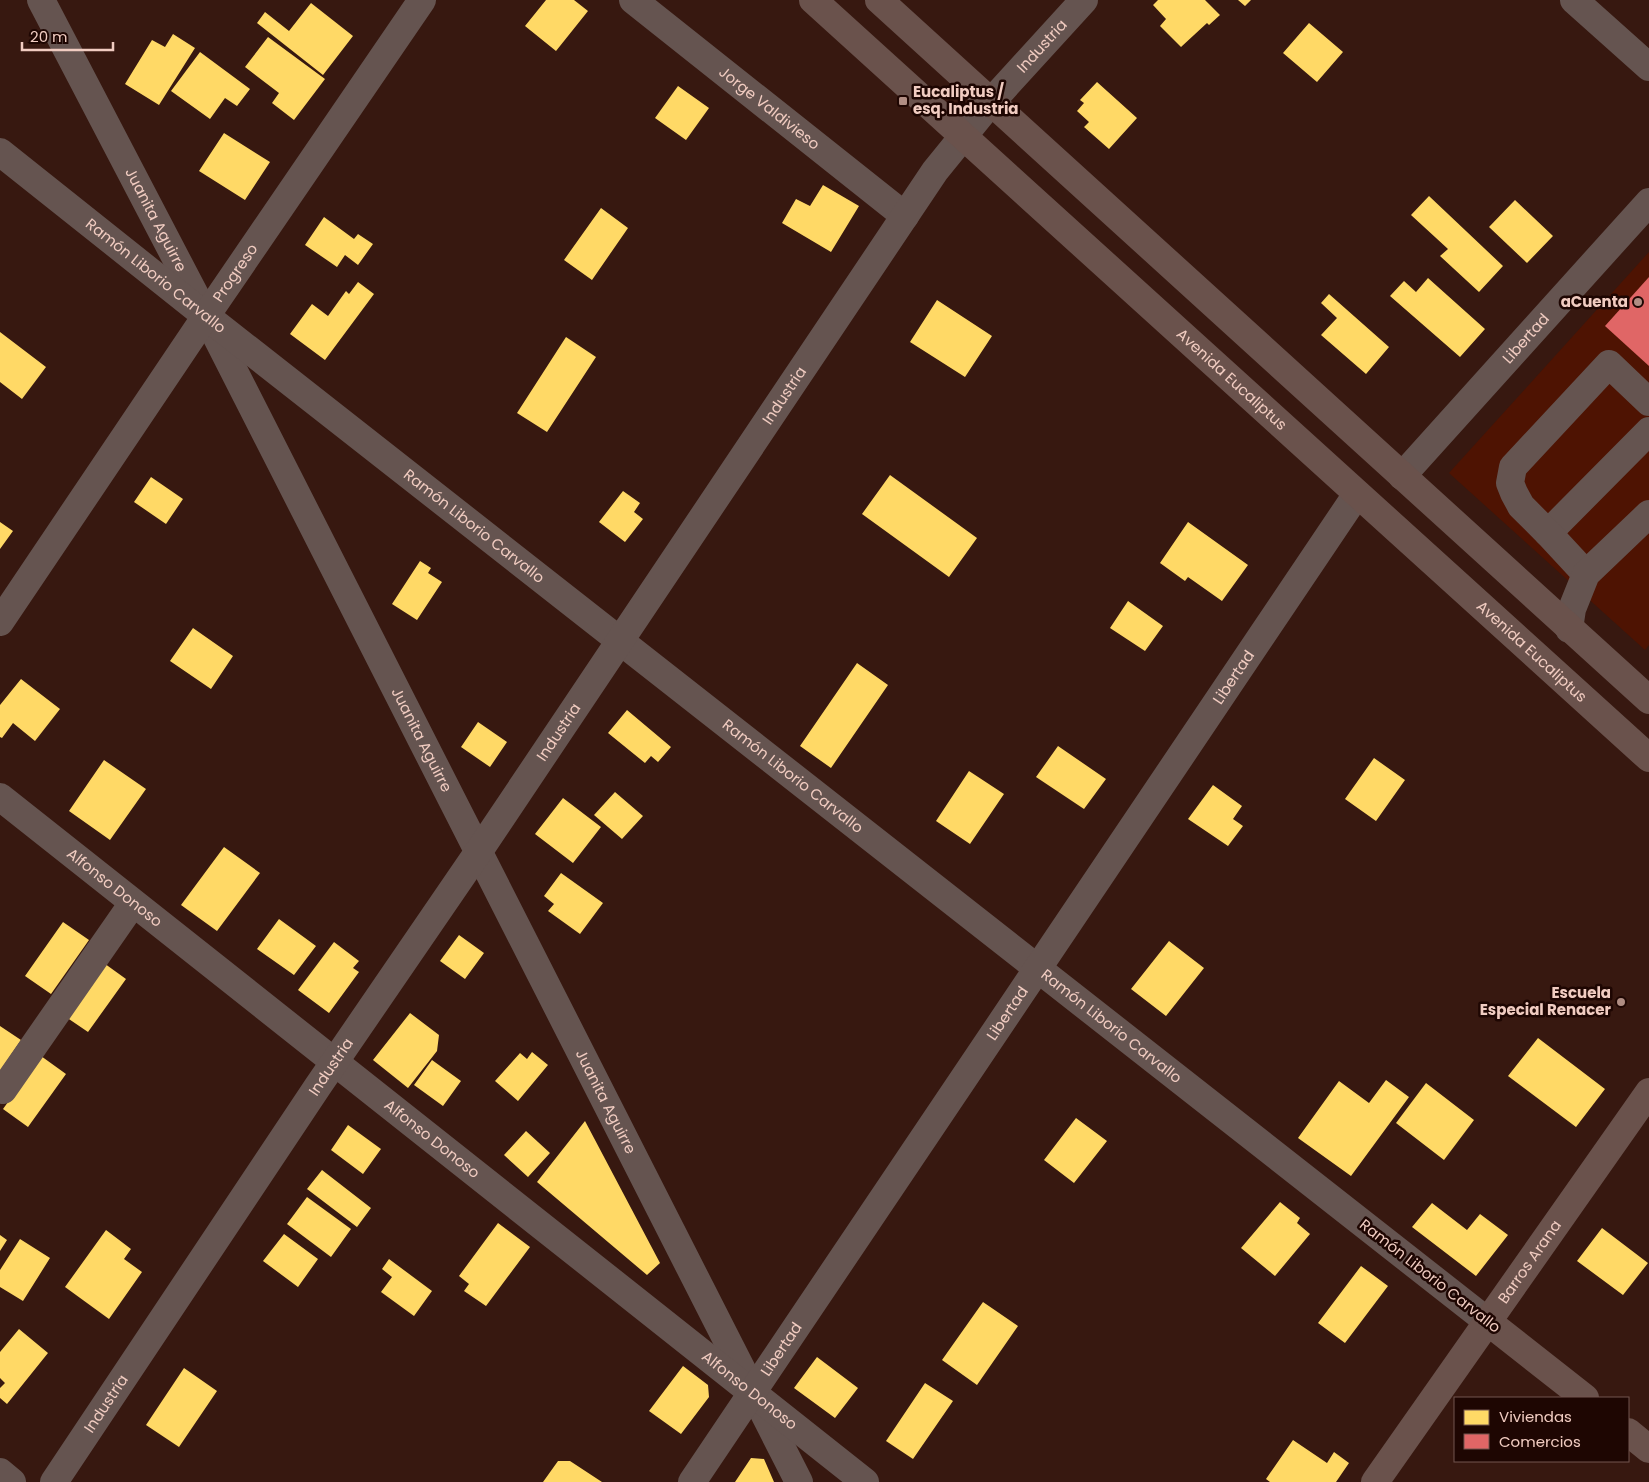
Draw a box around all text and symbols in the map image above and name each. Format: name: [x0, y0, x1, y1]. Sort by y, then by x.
street label: Industria: [1012, 14, 1072, 77]
scale bar: [22, 20, 114, 52]
text: 20 m: [30, 26, 68, 47]
street label: Jorge Valdivieso: [715, 61, 824, 154]
place label: Eucaliptus / esq. Industria: [913, 81, 1019, 119]
marker: Eucaliptus / esq. Industria: [897, 95, 909, 107]
street label: Juanita Aguirre: [120, 164, 192, 275]
street label: Ramón Liborio Carvallo: [81, 213, 231, 338]
street label: Progreso: [208, 239, 262, 306]
place label: aCuenta: [1561, 291, 1628, 312]
marker: aCuenta: [1632, 296, 1644, 308]
street label: Libertad: [1497, 309, 1554, 368]
street label: Avenida Eucaliptus: [1172, 324, 1292, 435]
street label: Industria: [757, 362, 811, 429]
street label: Ramón Liborio Carvallo: [400, 464, 549, 588]
street label: Avenida Eucaliptus: [1472, 596, 1592, 707]
street label: Libertad: [1207, 646, 1259, 708]
street label: Juanita Aguirre: [387, 684, 457, 796]
street label: Industria: [531, 699, 585, 765]
street label: Ramón Liborio Carvallo: [718, 714, 868, 838]
street label: Alfonso Donoso: [63, 843, 167, 932]
street label: Ramón Liborio Carvallo: [1037, 964, 1186, 1088]
street label: Libertad: [981, 982, 1033, 1044]
place label: Escuela Especial Renacer: [1480, 982, 1612, 1020]
marker: Escuela Especial Renacer: [1615, 996, 1627, 1008]
street label: Industria: [303, 1034, 358, 1100]
street label: Juanita Aguirre: [571, 1046, 641, 1157]
street label: Alfonso Donoso: [380, 1094, 484, 1183]
street label: Ramón Liborio Carvallo: [1355, 1214, 1505, 1337]
street label: Barros Arana: [1493, 1216, 1566, 1308]
street label: Libertad: [755, 1318, 807, 1380]
street label: Alfonso Donoso: [698, 1346, 802, 1434]
street label: Industria: [79, 1370, 133, 1437]
legend: [1454, 1397, 1629, 1462]
text: Viviendas: [1499, 1406, 1572, 1427]
text: Comercios: [1499, 1431, 1581, 1452]

